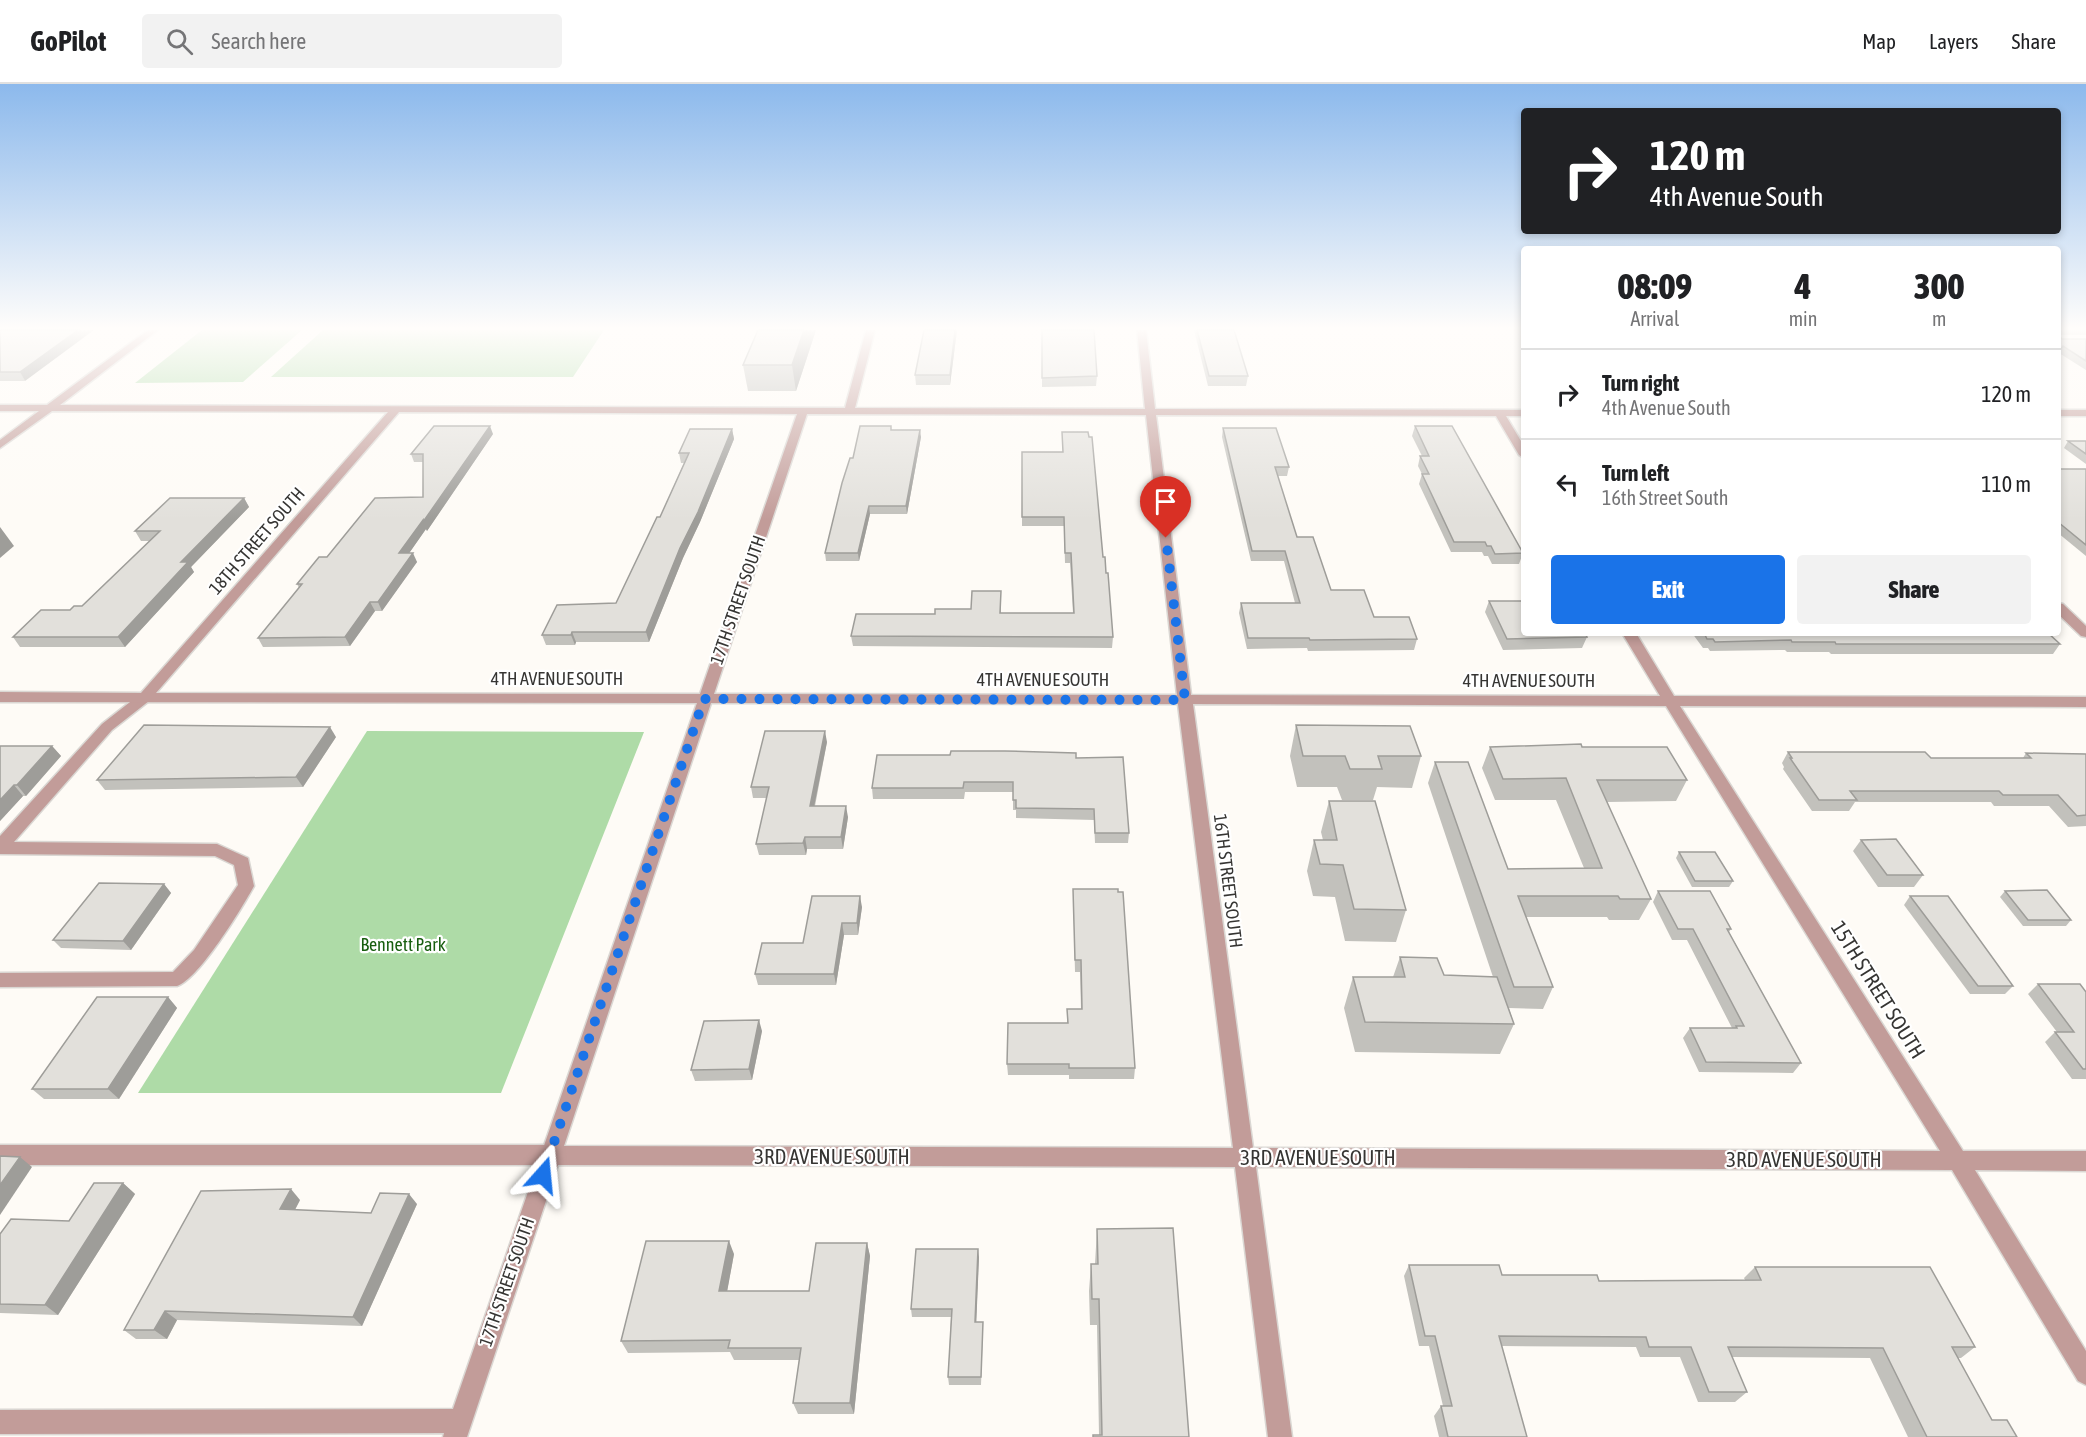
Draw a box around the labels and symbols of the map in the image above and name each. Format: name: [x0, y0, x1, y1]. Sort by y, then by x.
pin: [1140, 476, 1191, 538]
street label: 18TH STREET SOUTH: [204, 483, 309, 598]
street label: 17TH STREET SOUTH: [706, 533, 769, 667]
street label: 4TH AVENUE SOUTH: [491, 668, 623, 689]
street label: 4TH AVENUE SOUTH: [977, 669, 1109, 690]
street label: 4TH AVENUE SOUTH: [1463, 670, 1595, 691]
street label: 16TH STREET SOUTH: [1210, 813, 1247, 949]
street label: 15TH STREET SOUTH: [1827, 916, 1931, 1063]
park label: Bennett Park: [360, 934, 446, 955]
position arrow: [511, 1143, 575, 1207]
street label: 3RD AVENUE SOUTH: [754, 1144, 910, 1168]
street label: 3RD AVENUE SOUTH: [1240, 1145, 1396, 1169]
street label: 3RD AVENUE SOUTH: [1726, 1147, 1882, 1171]
street label: 17TH STREET SOUTH: [475, 1215, 538, 1349]

